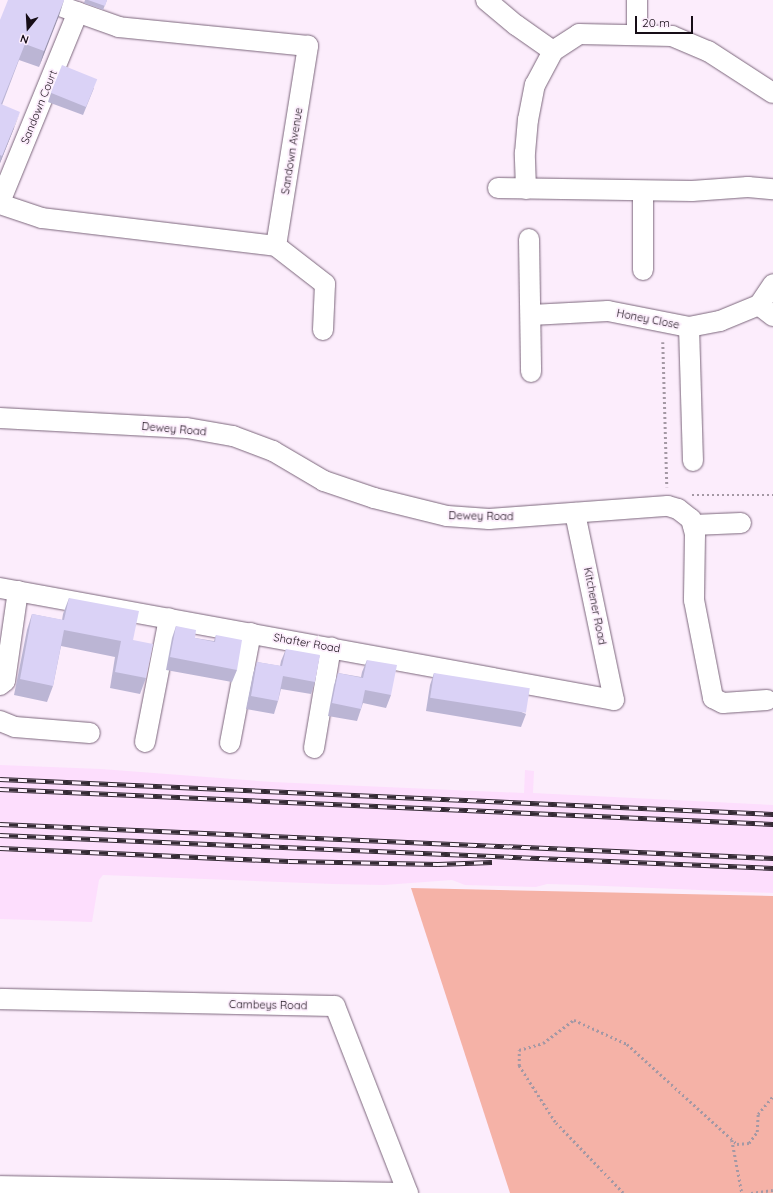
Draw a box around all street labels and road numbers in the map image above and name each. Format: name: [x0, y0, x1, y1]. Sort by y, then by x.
street label: Sandown Court: [18, 68, 60, 146]
street label: Sandown Avenue: [279, 107, 305, 195]
street label: Honey Close: [615, 306, 681, 332]
street label: Dewey Road: [141, 420, 207, 438]
street label: Dewey Road: [448, 509, 514, 523]
street label: Kitchener Road: [581, 566, 609, 646]
street label: Shafter Road: [273, 631, 341, 655]
street label: Cambeys Road: [229, 998, 307, 1012]

